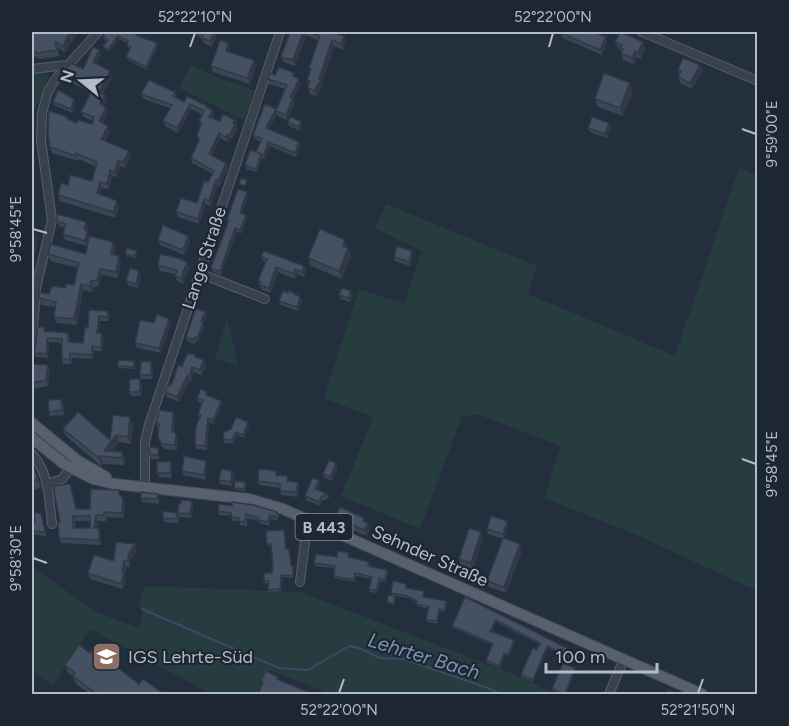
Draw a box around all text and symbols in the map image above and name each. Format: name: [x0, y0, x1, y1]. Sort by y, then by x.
text: 52°22'10"N: [158, 8, 232, 26]
text: 52°22'00"N: [514, 8, 592, 26]
north arrow: [51, 51, 111, 111]
text: N: [56, 68, 78, 85]
text: 9°59'00"E: [763, 100, 781, 168]
text: 9°58'45"E: [7, 196, 25, 262]
street label: Lange Straße: [177, 204, 231, 312]
text: 9°58'45"E: [763, 431, 781, 497]
road number: B 443: [296, 514, 352, 540]
street label: Sehnder Straße: [368, 521, 492, 592]
text: 9°58'30"E: [7, 525, 25, 591]
water label: Lehrter Bach: [365, 628, 483, 684]
scale bar: [546, 636, 657, 674]
school or university icon: IGS Lehrte-Süd: [91, 641, 123, 673]
place label: IGS Lehrte-Süd: [128, 646, 253, 668]
text: 100 m: [555, 646, 605, 668]
text: 52°22'00"N: [300, 701, 378, 719]
text: 52°21'50"N: [661, 701, 735, 719]

